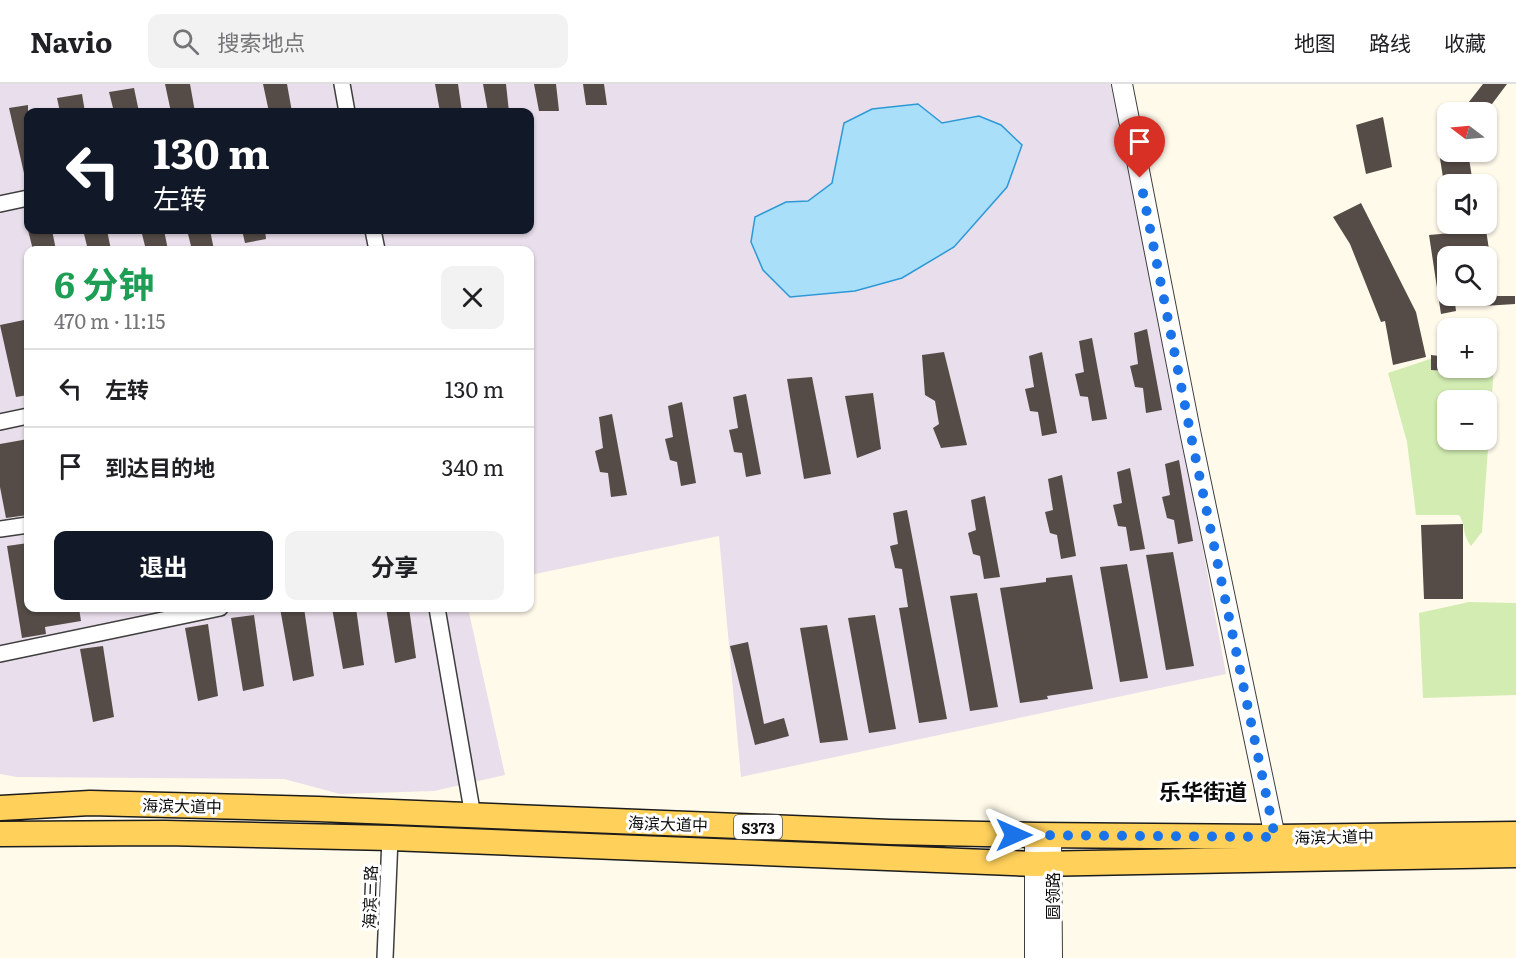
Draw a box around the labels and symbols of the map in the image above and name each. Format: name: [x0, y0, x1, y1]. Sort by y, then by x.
north arrow: [1437, 102, 1497, 162]
pin: [1114, 116, 1165, 178]
district label: 乐华街道: [1159, 774, 1247, 807]
street label: 海滨大道中: [142, 792, 222, 818]
position arrow: [982, 803, 1046, 867]
street label: 海滨大道中: [628, 810, 708, 836]
road number: S373: [734, 815, 782, 839]
street label: 海滨大道中: [1294, 823, 1374, 849]
street label: 海滨三路: [356, 865, 382, 929]
street label: 圆领路: [1040, 872, 1064, 920]

